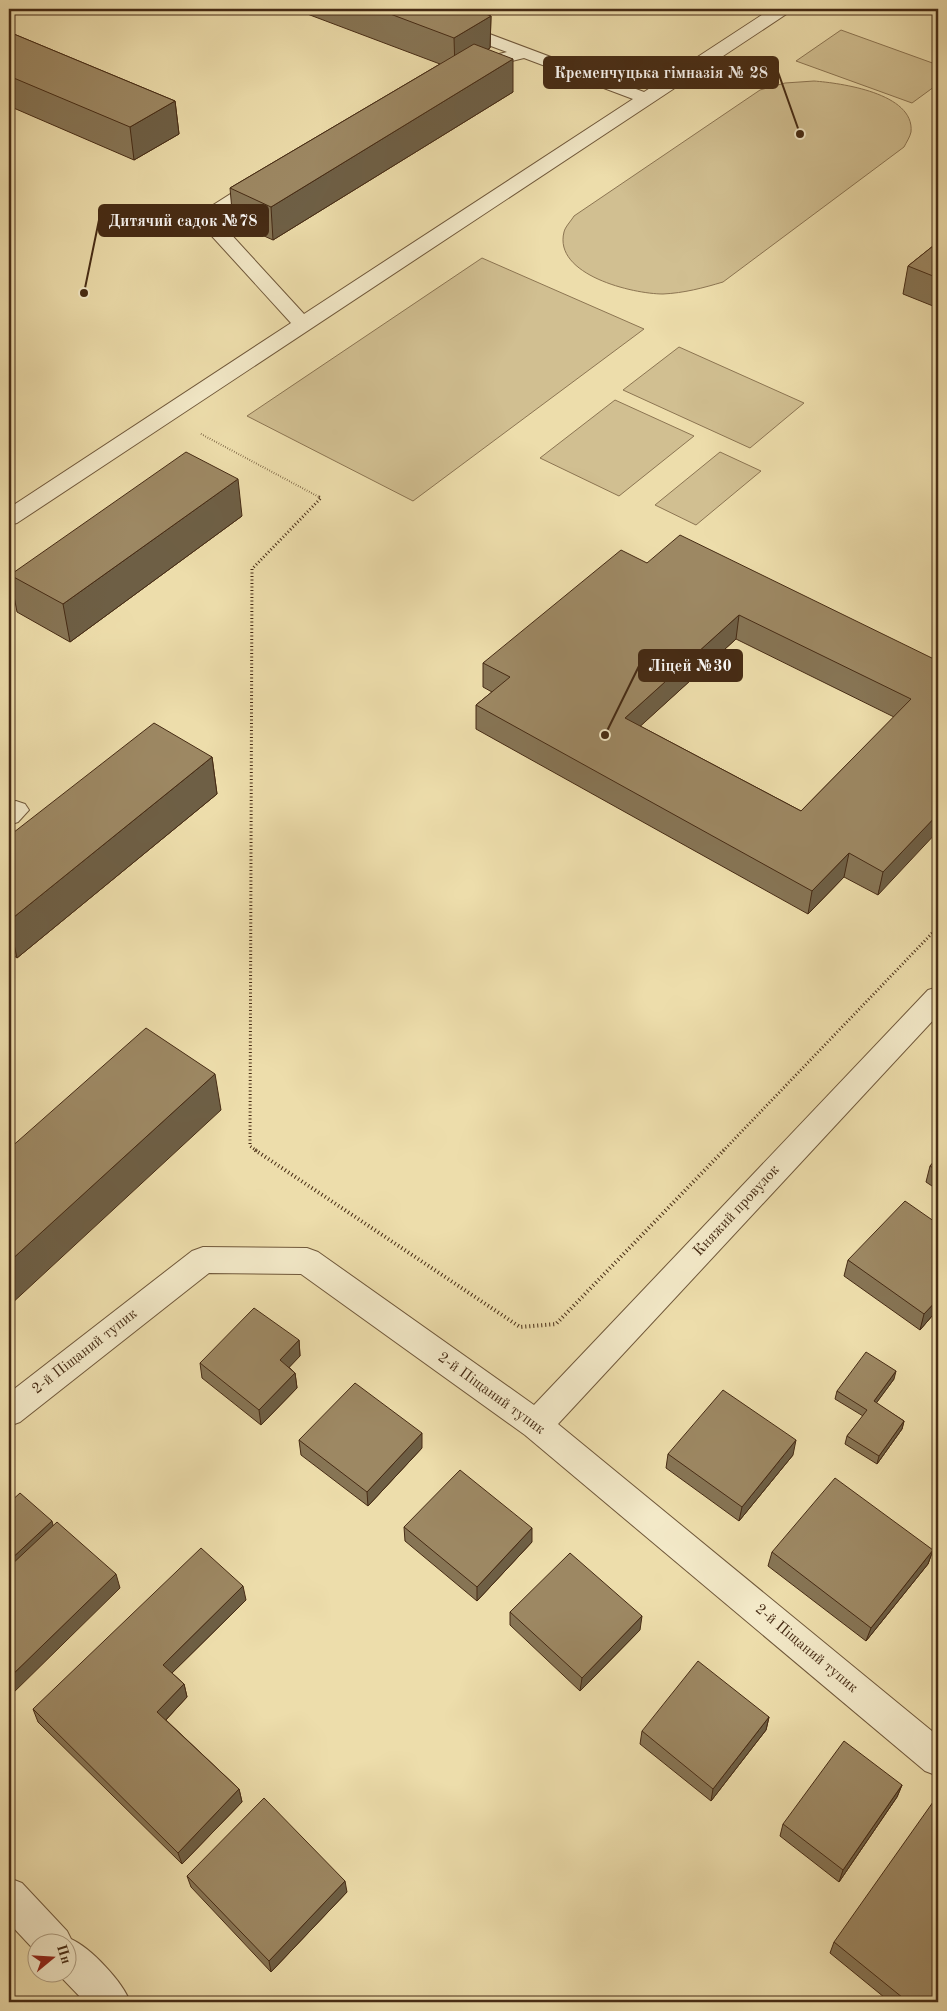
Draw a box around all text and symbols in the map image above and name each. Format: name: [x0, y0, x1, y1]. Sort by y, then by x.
callout: Кременчуцька гімназія № 28: [544, 57, 778, 88]
text: Кременчуцька гімназія № 28: [554, 66, 768, 82]
callout: Дитячий садок №78: [99, 205, 268, 236]
text: Дитячий садок №78: [109, 214, 257, 230]
callout: Ліцей №30: [639, 650, 742, 681]
text: Ліцей №30: [648, 659, 732, 675]
street label: Княжий провулок: [691, 1162, 783, 1259]
street label: 2-й Піщаний тупик: [30, 1306, 141, 1398]
street label: 2-й Піщаний тупик: [435, 1350, 548, 1438]
street label: 2-й Піщаний тупик: [752, 1602, 860, 1696]
north arrow: [28, 1934, 78, 1984]
text: Пн: [54, 1943, 73, 1966]

